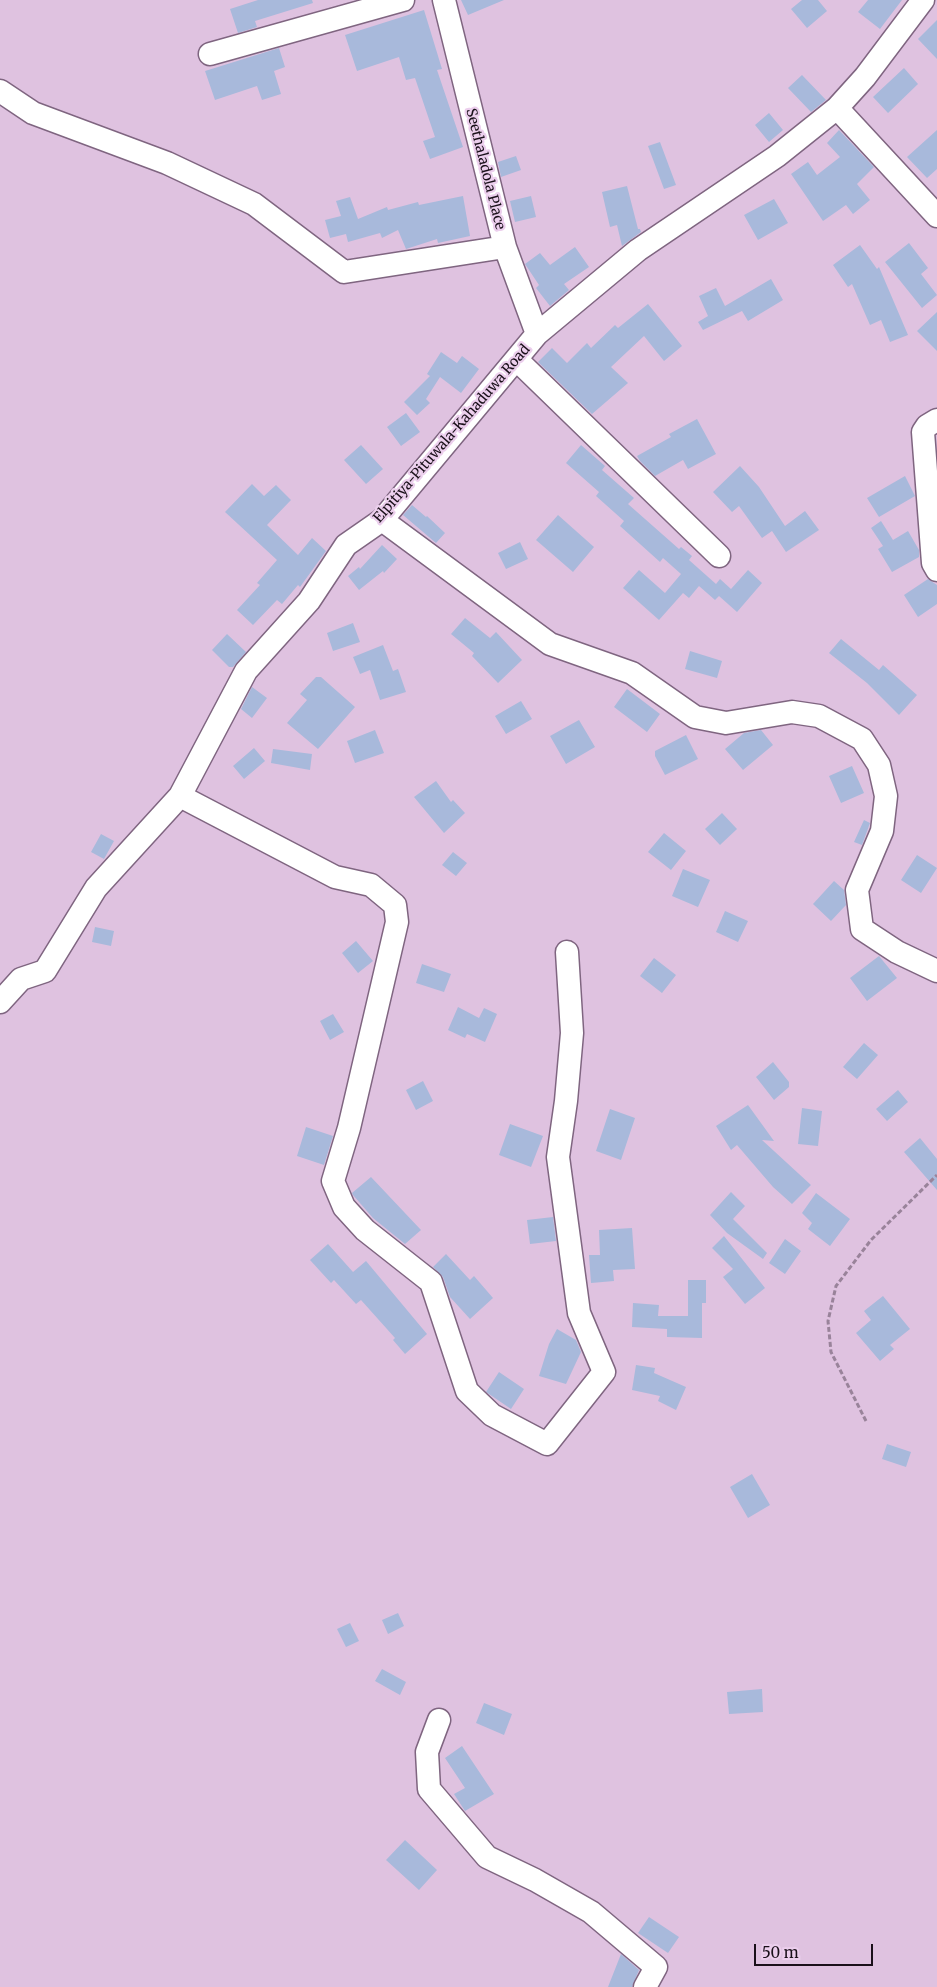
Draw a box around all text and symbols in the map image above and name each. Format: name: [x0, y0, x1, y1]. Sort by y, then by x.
street label: Seethaladola Place: [462, 107, 508, 231]
street label: Elpitiya-Pituwala-Kahaduwa Road: [370, 342, 534, 526]
scale bar: [757, 1934, 876, 1966]
text: 50 m: [762, 1943, 799, 1962]

